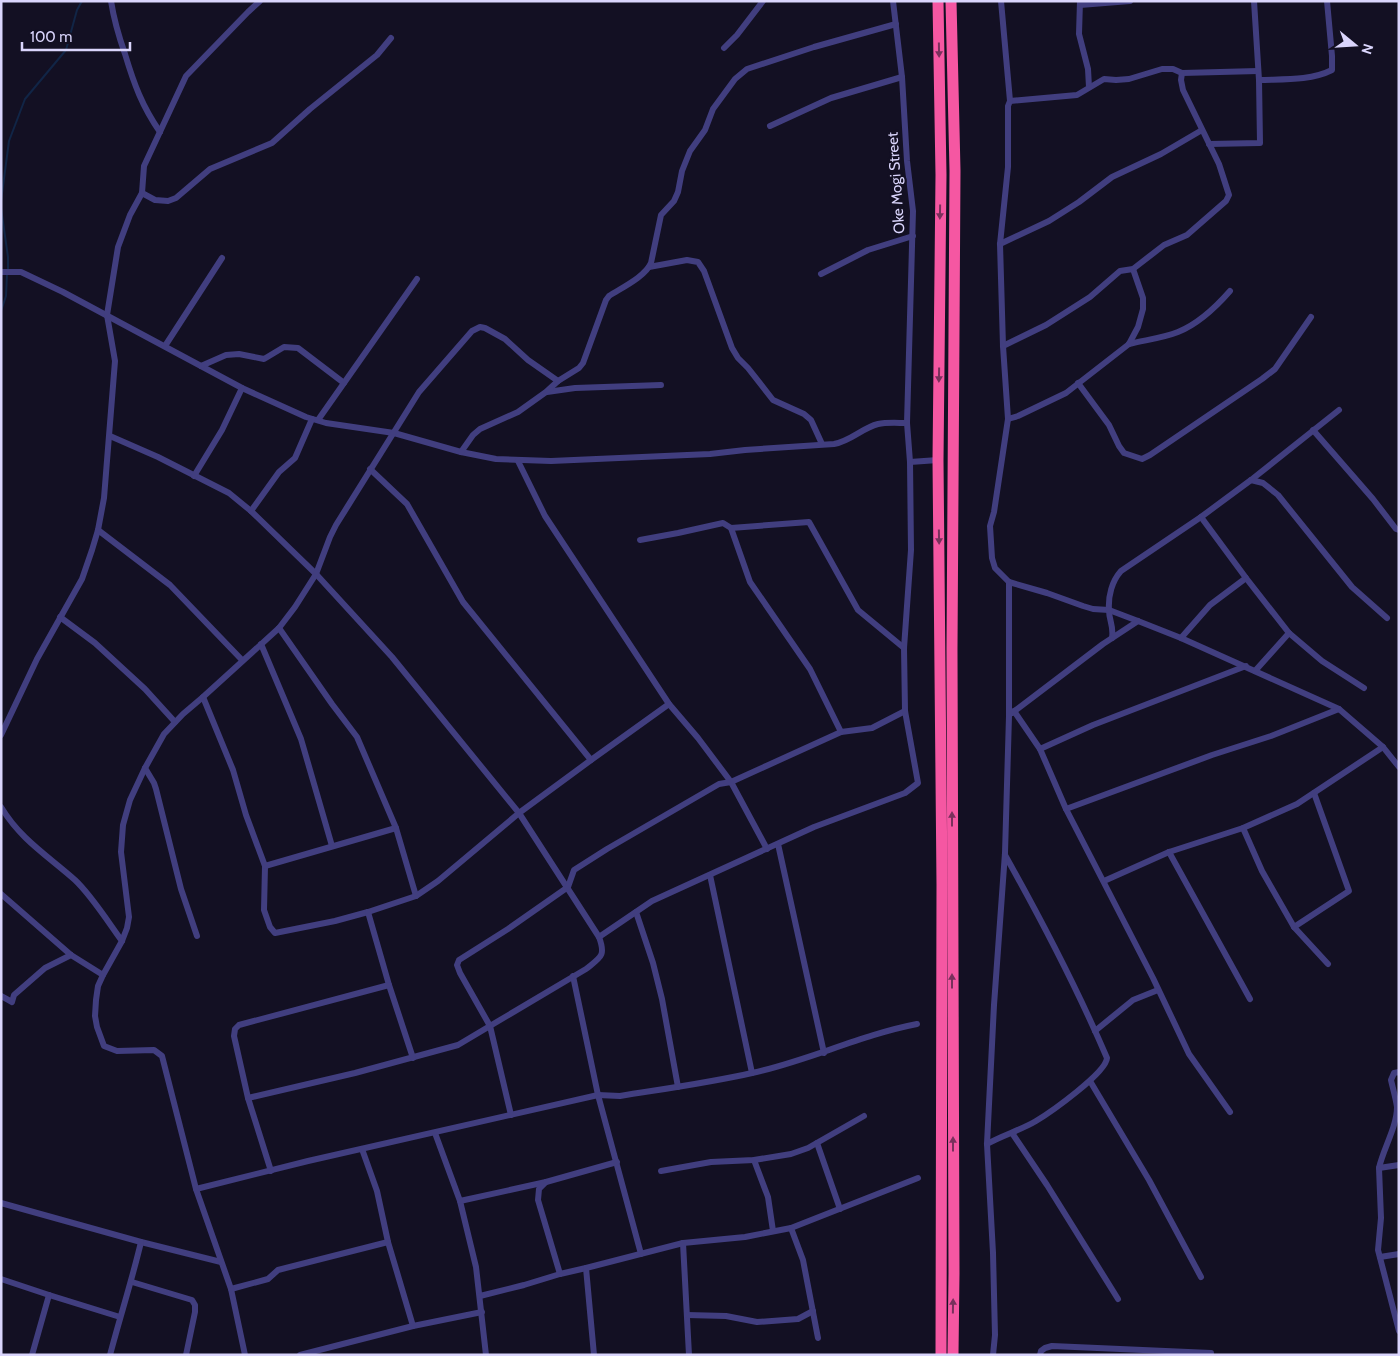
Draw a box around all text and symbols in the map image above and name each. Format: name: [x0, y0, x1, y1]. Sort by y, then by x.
scale bar: [22, 20, 130, 52]
north arrow: [1330, 20, 1380, 70]
text: 100 m: [30, 28, 72, 46]
one-way arrow: [935, 42, 943, 58]
text: N: [1357, 42, 1377, 57]
street label: Oke Mogi Street: [883, 131, 909, 235]
one-way arrow: [936, 205, 944, 221]
one-way arrow: [935, 367, 943, 383]
one-way arrow: [935, 530, 943, 546]
one-way arrow: [948, 810, 956, 826]
one-way arrow: [948, 973, 956, 989]
one-way arrow: [949, 1135, 957, 1151]
one-way arrow: [949, 1298, 957, 1314]

